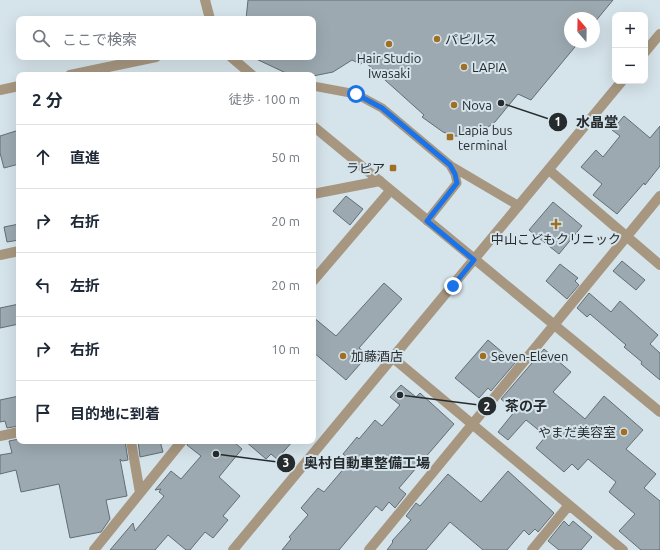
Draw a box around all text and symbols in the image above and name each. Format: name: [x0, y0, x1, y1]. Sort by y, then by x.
north arrow: [564, 12, 600, 48]
map controls: [612, 12, 648, 84]
button: +: [612, 12, 648, 48]
search box: [16, 16, 316, 60]
icon: search: [30, 27, 52, 49]
text: ここで検索: [62, 31, 137, 48]
place label: パピルス: [445, 32, 497, 46]
marker: パピルス: [432, 34, 442, 44]
marker: Hair Studio Iwasaki: [384, 39, 394, 49]
button: −: [612, 48, 648, 84]
place label: Hair Studio Iwasaki: [357, 51, 421, 80]
place label: LAPIA: [472, 60, 508, 74]
marker: LAPIA: [459, 62, 469, 72]
route start: [347, 85, 365, 103]
text: 2 分: [32, 90, 63, 109]
text: 徒歩 · 100 m: [229, 92, 300, 106]
place label: Nova: [462, 98, 492, 112]
marker: Nova: [449, 100, 459, 110]
callout: 水晶堂: [548, 109, 626, 135]
text: 水晶堂: [576, 114, 618, 130]
text: 1: [555, 115, 561, 128]
place label: Lapia bus terminal: [458, 123, 513, 152]
marker: Lapia bus terminal: [445, 132, 455, 142]
icon: ahead: [32, 146, 54, 168]
text: 直進: [70, 149, 100, 166]
text: 50 m: [271, 150, 300, 164]
place label: ラピア: [346, 161, 385, 175]
marker: ラピア: [388, 163, 398, 173]
icon: right: [32, 210, 54, 232]
text: 右折: [70, 213, 100, 230]
text: 20 m: [271, 214, 300, 228]
marker: 中山こどもクリニック: [550, 218, 562, 230]
place label: 中山こどもクリニック: [491, 232, 621, 246]
icon: left: [32, 274, 54, 296]
text: 左折: [70, 277, 100, 294]
route end: [444, 277, 462, 295]
text: 20 m: [271, 278, 300, 292]
icon: right: [32, 338, 54, 360]
text: 右折: [70, 341, 100, 358]
text: 10 m: [271, 342, 300, 356]
place label: 加藤酒店: [351, 349, 403, 363]
place label: Seven-Eleven: [491, 349, 568, 363]
marker: 加藤酒店: [338, 351, 348, 361]
marker: Seven-Eleven: [478, 351, 488, 361]
callout: 茶の子: [477, 393, 555, 419]
text: 茶の子: [505, 398, 547, 414]
text: 2: [484, 400, 491, 413]
icon: arrive: [32, 402, 54, 424]
text: 目的地に到着: [70, 405, 160, 422]
place label: やまだ美容室: [538, 425, 616, 439]
marker: やまだ美容室: [619, 427, 629, 437]
callout: 奥村自動車整備工場: [276, 450, 438, 476]
text: 奥村自動車整備工場: [304, 455, 430, 471]
text: 3: [283, 456, 289, 469]

